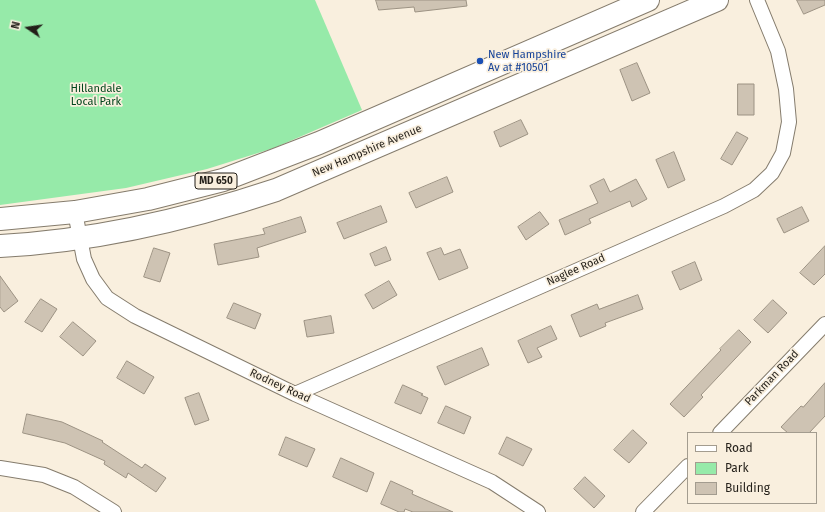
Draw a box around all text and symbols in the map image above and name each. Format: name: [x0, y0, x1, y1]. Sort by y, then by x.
north arrow: [8, 8, 48, 48]
text: N: [9, 20, 23, 30]
place label: New Hampshire Av at #10501: [488, 48, 566, 74]
marker: New Hampshire Av at #10501: [475, 56, 485, 66]
park label: Hillandale Local Park: [70, 82, 122, 108]
street label: New Hampshire Avenue: [310, 122, 424, 180]
road number: MD 650: [195, 173, 237, 189]
street label: Naglee Road: [545, 251, 607, 289]
street label: Parkman Road: [742, 348, 802, 408]
street label: Rodney Road: [247, 366, 313, 406]
legend: [687, 432, 817, 504]
text: Road: [725, 441, 753, 455]
text: Park: [725, 461, 749, 475]
text: Building: [725, 481, 770, 495]

